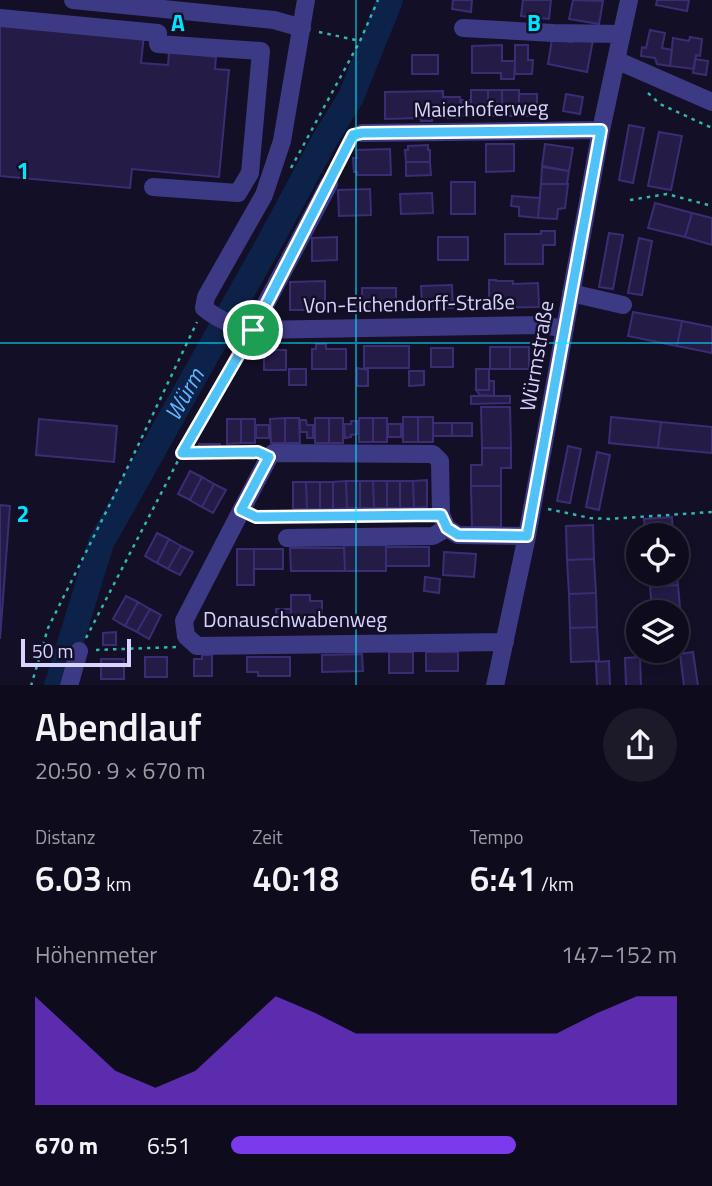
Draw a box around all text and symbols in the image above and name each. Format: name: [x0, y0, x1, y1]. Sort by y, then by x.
text: A: [171, 5, 185, 40]
text: B: [527, 5, 541, 40]
street label: Maierhoferweg: [413, 91, 549, 125]
text: 1: [17, 153, 29, 188]
street label: Von-Eichendorff-Straße: [303, 285, 515, 321]
street label: Würmstraße: [511, 298, 561, 414]
pin: [223, 300, 283, 360]
icon: arrive: [234, 311, 272, 349]
water label: Würm: [155, 360, 213, 427]
text: 2: [17, 496, 29, 531]
map controls: [626, 523, 689, 663]
button: locate: [626, 523, 689, 586]
button: layers: [626, 600, 689, 663]
street label: Donauschwabenweg: [203, 603, 387, 635]
scale bar: [21, 636, 131, 668]
text: 50 m: [32, 636, 73, 665]
text: Abendlauf: [35, 698, 201, 756]
button: share: [603, 708, 677, 782]
text: 20:50 · 9 × 670 m: [35, 753, 205, 788]
text: Distanz: [35, 822, 95, 851]
text: Zeit: [252, 822, 283, 851]
text: Tempo: [470, 822, 523, 851]
text: 6.03: [35, 851, 102, 905]
text: 40:18: [252, 851, 339, 905]
text: 6:41: [470, 851, 537, 905]
text: km: [102, 869, 131, 898]
text: /km: [537, 869, 574, 898]
text: Höhenmeter: [35, 937, 157, 972]
text: 147–152 m: [561, 937, 677, 972]
text: 670 m: [35, 1128, 98, 1163]
text: 6:51: [147, 1128, 191, 1163]

